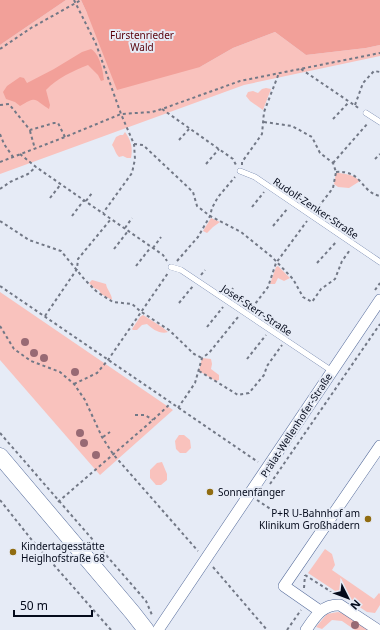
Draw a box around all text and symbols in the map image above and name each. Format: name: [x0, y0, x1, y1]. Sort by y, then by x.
park label: Fürstenrieder Wald: [110, 28, 174, 54]
street label: Rudolf-Zenker-Straße: [271, 174, 362, 242]
street label: Josef-Sterr-Straße: [218, 281, 295, 339]
street label: Prälat-Wellenhofer-Straße: [257, 370, 335, 480]
place label: Sonnenfänger: [218, 485, 285, 499]
marker: Sonnenfänger: [205, 487, 215, 497]
place label: P+R U-Bahnhof am Klinikum Großhadern: [259, 506, 360, 532]
marker: P+R U-Bahnhof am Klinikum Großhadern: [363, 514, 373, 524]
place label: Kindertagesstätte Heiglhofstraße 68: [21, 539, 105, 565]
marker: Kindertagesstätte Heiglhofstraße 68: [8, 547, 18, 557]
north arrow: [328, 578, 368, 618]
scale bar: [14, 592, 92, 618]
text: 50 m: [20, 597, 48, 614]
text: N: [347, 597, 364, 613]

